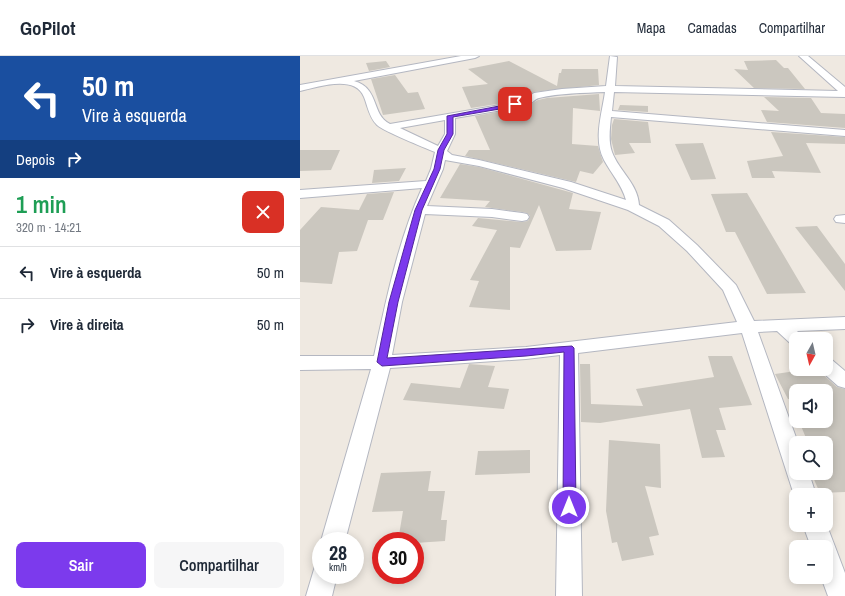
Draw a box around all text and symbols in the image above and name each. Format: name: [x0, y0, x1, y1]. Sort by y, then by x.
text: GoPilot: [20, 15, 75, 41]
text: Mapa: [637, 19, 666, 37]
text: Camadas: [688, 19, 737, 37]
text: Compartilhar: [759, 19, 825, 37]
text: 50 m: [82, 67, 134, 105]
icon: left: [16, 72, 68, 124]
pin: [498, 87, 532, 121]
icon: arrive: [504, 93, 526, 115]
text: Vire à esquerda: [82, 103, 187, 128]
icon: right: [63, 148, 85, 170]
text: Depois: [16, 149, 55, 170]
text: 1 min: [16, 188, 67, 220]
button: close: [242, 191, 284, 233]
text: 320 m · 14:21: [16, 219, 81, 236]
icon: left: [16, 262, 38, 284]
text: Vire à esquerda: [50, 262, 141, 283]
text: 50 m: [257, 262, 284, 283]
icon: right: [16, 314, 38, 336]
text: Vire à direita: [50, 314, 124, 335]
text: 50 m: [257, 314, 284, 335]
north arrow: [789, 332, 833, 376]
map controls: [789, 332, 833, 584]
button: sound: [789, 384, 833, 428]
button: search: [789, 436, 833, 480]
position arrow: [548, 486, 590, 528]
button: +: [789, 488, 833, 532]
speed limit sign: 30: [372, 532, 424, 584]
text: 28: [329, 539, 347, 566]
button: −: [789, 540, 833, 584]
button: Sair: [16, 542, 146, 588]
button: Compartilhar: [154, 542, 284, 588]
text: km/h: [329, 561, 347, 574]

